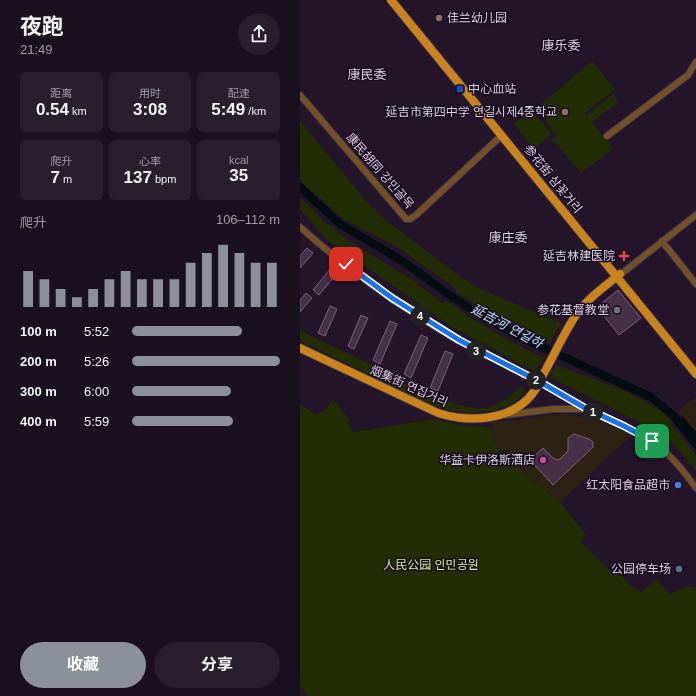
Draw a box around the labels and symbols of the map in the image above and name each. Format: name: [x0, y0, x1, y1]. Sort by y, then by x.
place label: 佳兰幼儿园: [447, 11, 507, 25]
marker: 佳兰幼儿园: [434, 13, 444, 23]
district label: 康乐委: [541, 38, 581, 53]
district label: 康民委: [347, 67, 387, 82]
place label: 中心血站: [468, 82, 516, 96]
marker: 中心血站: [455, 84, 465, 94]
place label: 延吉市第四中学 연길시제4중학교: [386, 105, 557, 119]
marker: 延吉市第四中学 연길시제4중학교: [560, 107, 570, 117]
street label: 康民胡同 강민골목: [343, 130, 417, 212]
street label: 参花街 삼꽃거리: [521, 142, 585, 216]
district label: 康庄委: [488, 230, 528, 245]
pin: [329, 247, 363, 281]
place label: 延吉林建医院: [543, 249, 615, 263]
marker: 延吉林建医院: [618, 250, 630, 262]
water label: 延吉河 연길하: [469, 301, 547, 352]
place label: 参花基督教堂: [537, 303, 609, 317]
marker: 参花基督教堂: [612, 305, 622, 315]
pin: 4: [410, 306, 430, 326]
pin: 3: [466, 341, 486, 361]
street label: 烟集街 연집거리: [368, 363, 450, 409]
pin: 2: [526, 370, 546, 390]
pin: 1: [583, 402, 603, 422]
pin: [635, 424, 669, 458]
place label: 华益卡伊洛斯酒店: [439, 453, 535, 467]
marker: 华益卡伊洛斯酒店: [538, 455, 548, 465]
place label: 红太阳食品超市: [586, 478, 670, 492]
marker: 红太阳食品超市: [673, 480, 683, 490]
park label: 人民公园 인민공원: [383, 558, 479, 572]
place label: 公园停车场: [611, 562, 671, 576]
marker: 公园停车场: [674, 564, 684, 574]

